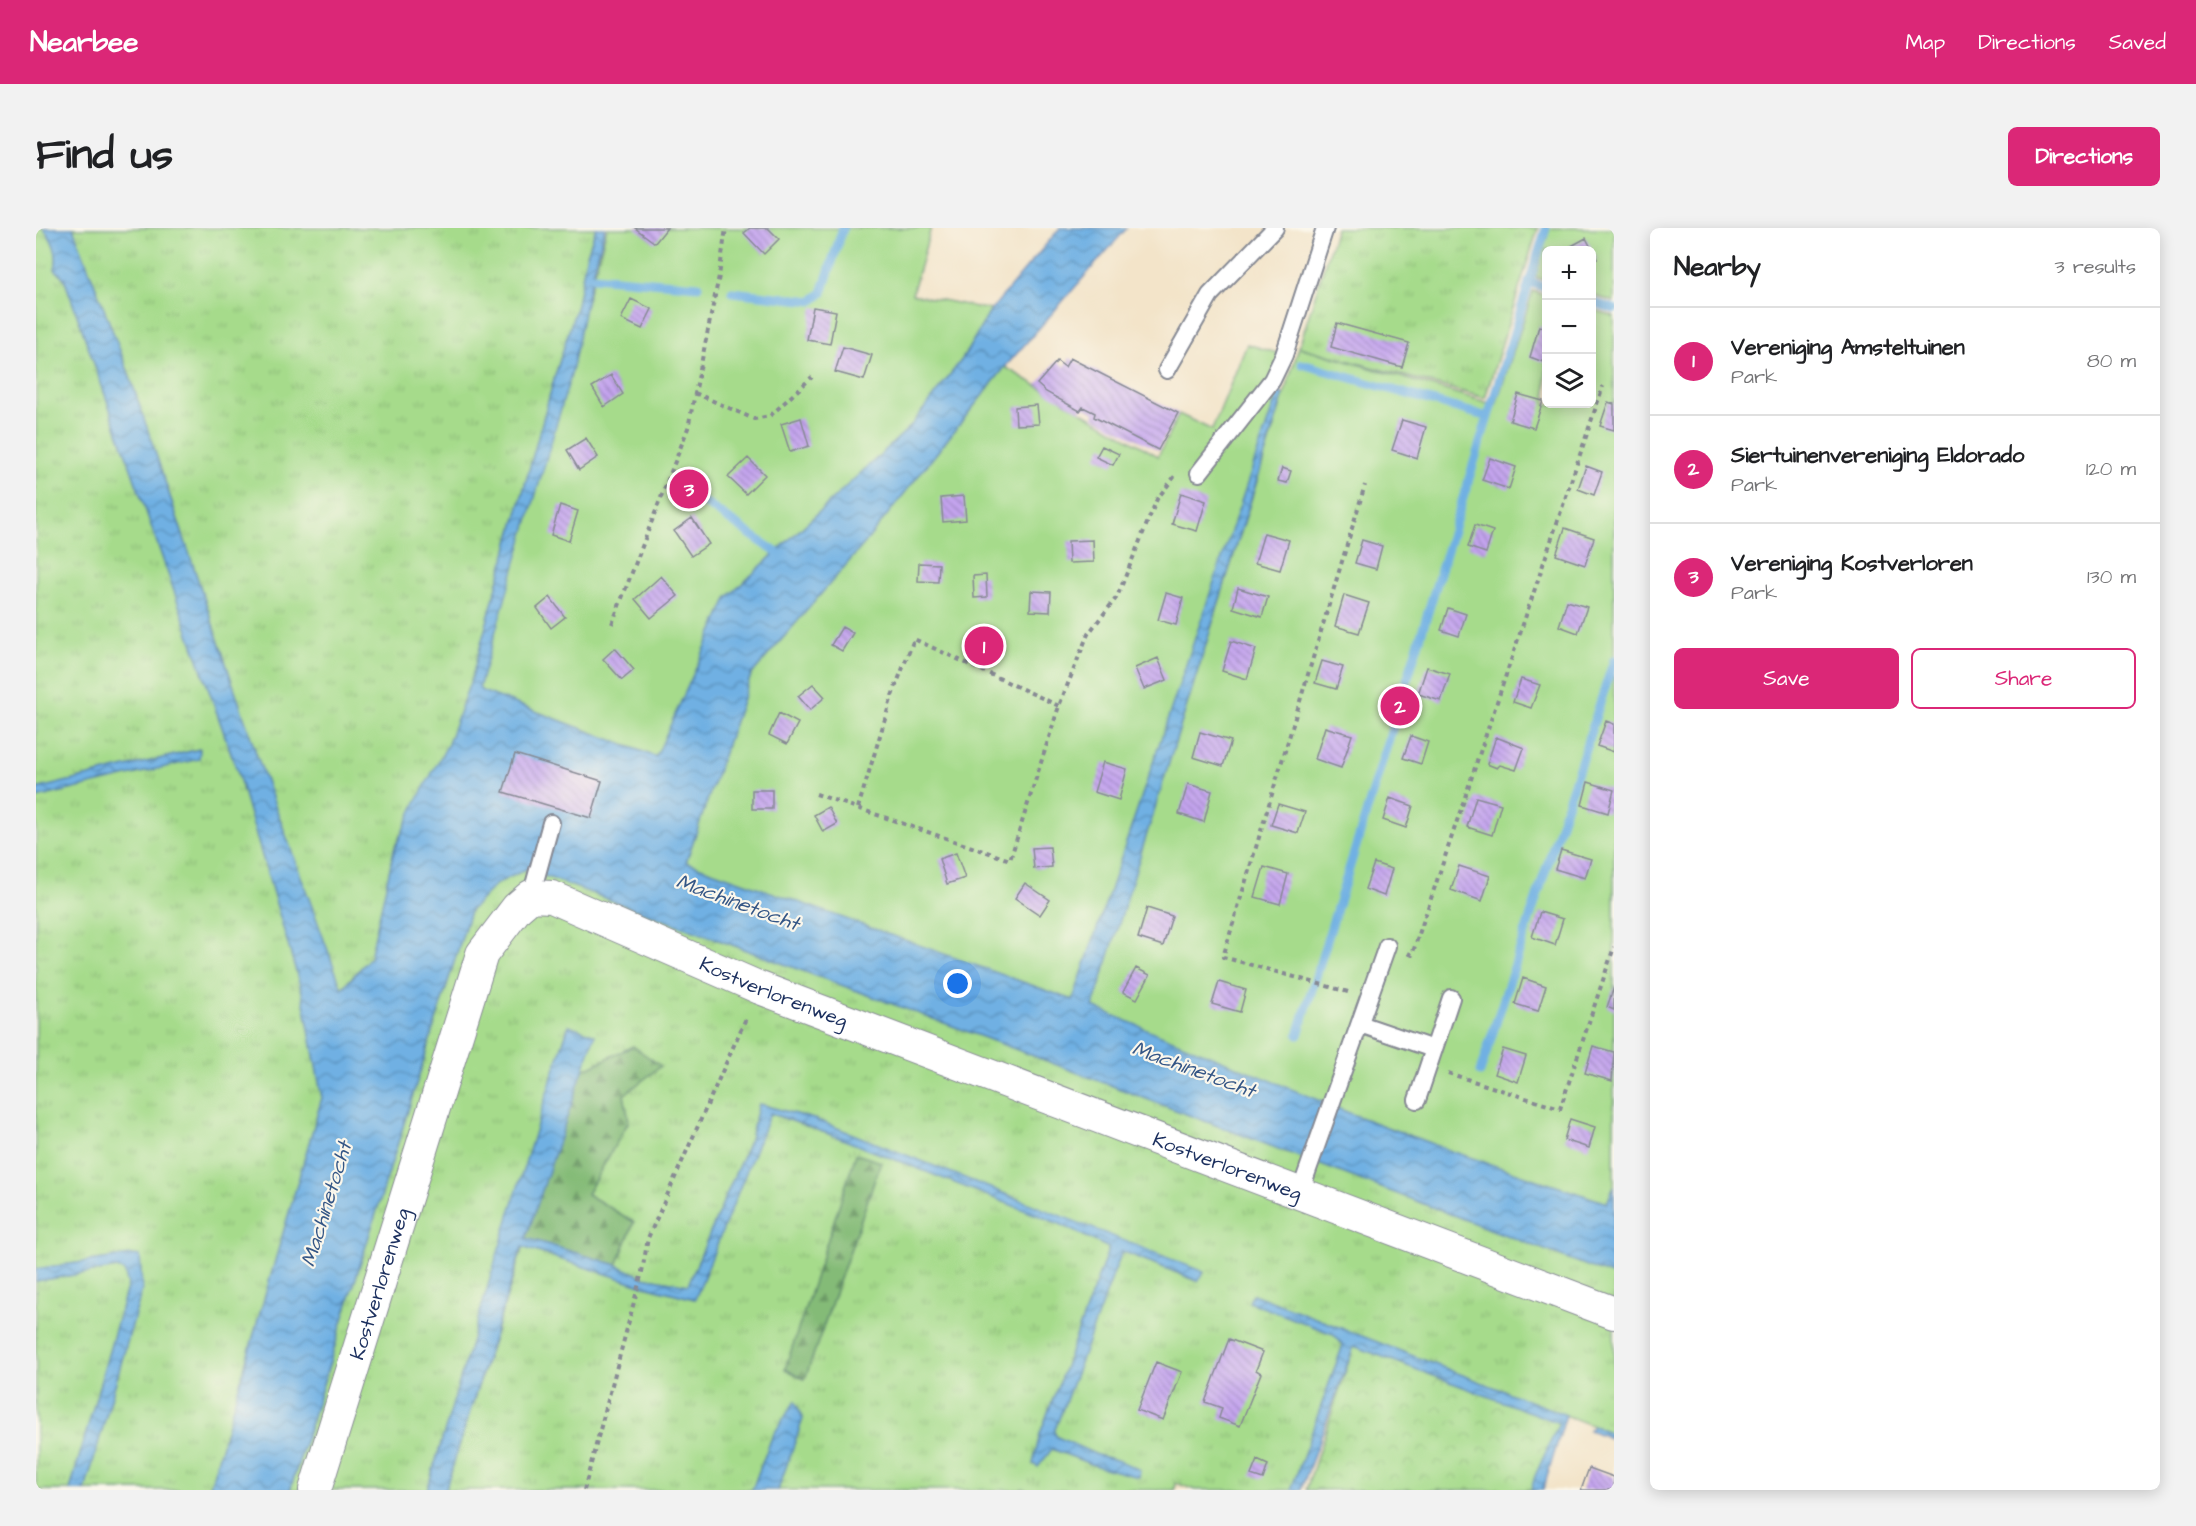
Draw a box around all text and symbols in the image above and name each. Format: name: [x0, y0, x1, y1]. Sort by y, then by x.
text: Nearbee: [30, 23, 138, 62]
text: Map: [1905, 28, 1945, 57]
text: Directions: [1978, 28, 2076, 57]
text: Saved: [2109, 28, 2166, 57]
text: Find us: [36, 127, 173, 185]
button: Directions: [2008, 127, 2160, 186]
map controls: [1542, 246, 1596, 408]
button: +: [1542, 246, 1596, 300]
text: Nearby: [1674, 249, 1761, 285]
text: 3 results: [2054, 253, 2136, 281]
button: −: [1542, 300, 1596, 354]
text: Vereniging Amsteltuinen: [1731, 332, 1965, 363]
text: 1: [1692, 347, 1695, 375]
text: 80 m: [2087, 347, 2136, 375]
button: layers: [1542, 354, 1596, 408]
text: Park: [1731, 363, 1777, 391]
text: Siertuinenvereniging Eldorado: [1731, 440, 2024, 471]
text: 2: [1688, 455, 1699, 483]
text: 120 m: [2086, 455, 2136, 483]
pin: 3: [670, 466, 708, 512]
text: Park: [1731, 471, 1777, 499]
text: Vereniging Kostverloren: [1731, 548, 1973, 579]
text: 3: [1688, 563, 1699, 591]
text: 130 m: [2087, 563, 2136, 591]
text: Park: [1731, 579, 1777, 607]
pin: 1: [964, 624, 1004, 668]
button: Save: [1674, 648, 1899, 709]
button: Share: [1911, 648, 2136, 709]
pin: 2: [1380, 684, 1420, 728]
water label: Machinetocht: [672, 867, 806, 939]
street label: Kostverlorenweg: [695, 950, 852, 1036]
your location: [943, 969, 972, 998]
water label: Machinetocht: [1128, 1034, 1262, 1106]
street label: Kostverlorenweg: [1149, 1126, 1306, 1209]
water label: Machinetocht: [294, 1136, 360, 1270]
street label: Kostverlorenweg: [343, 1205, 418, 1363]

